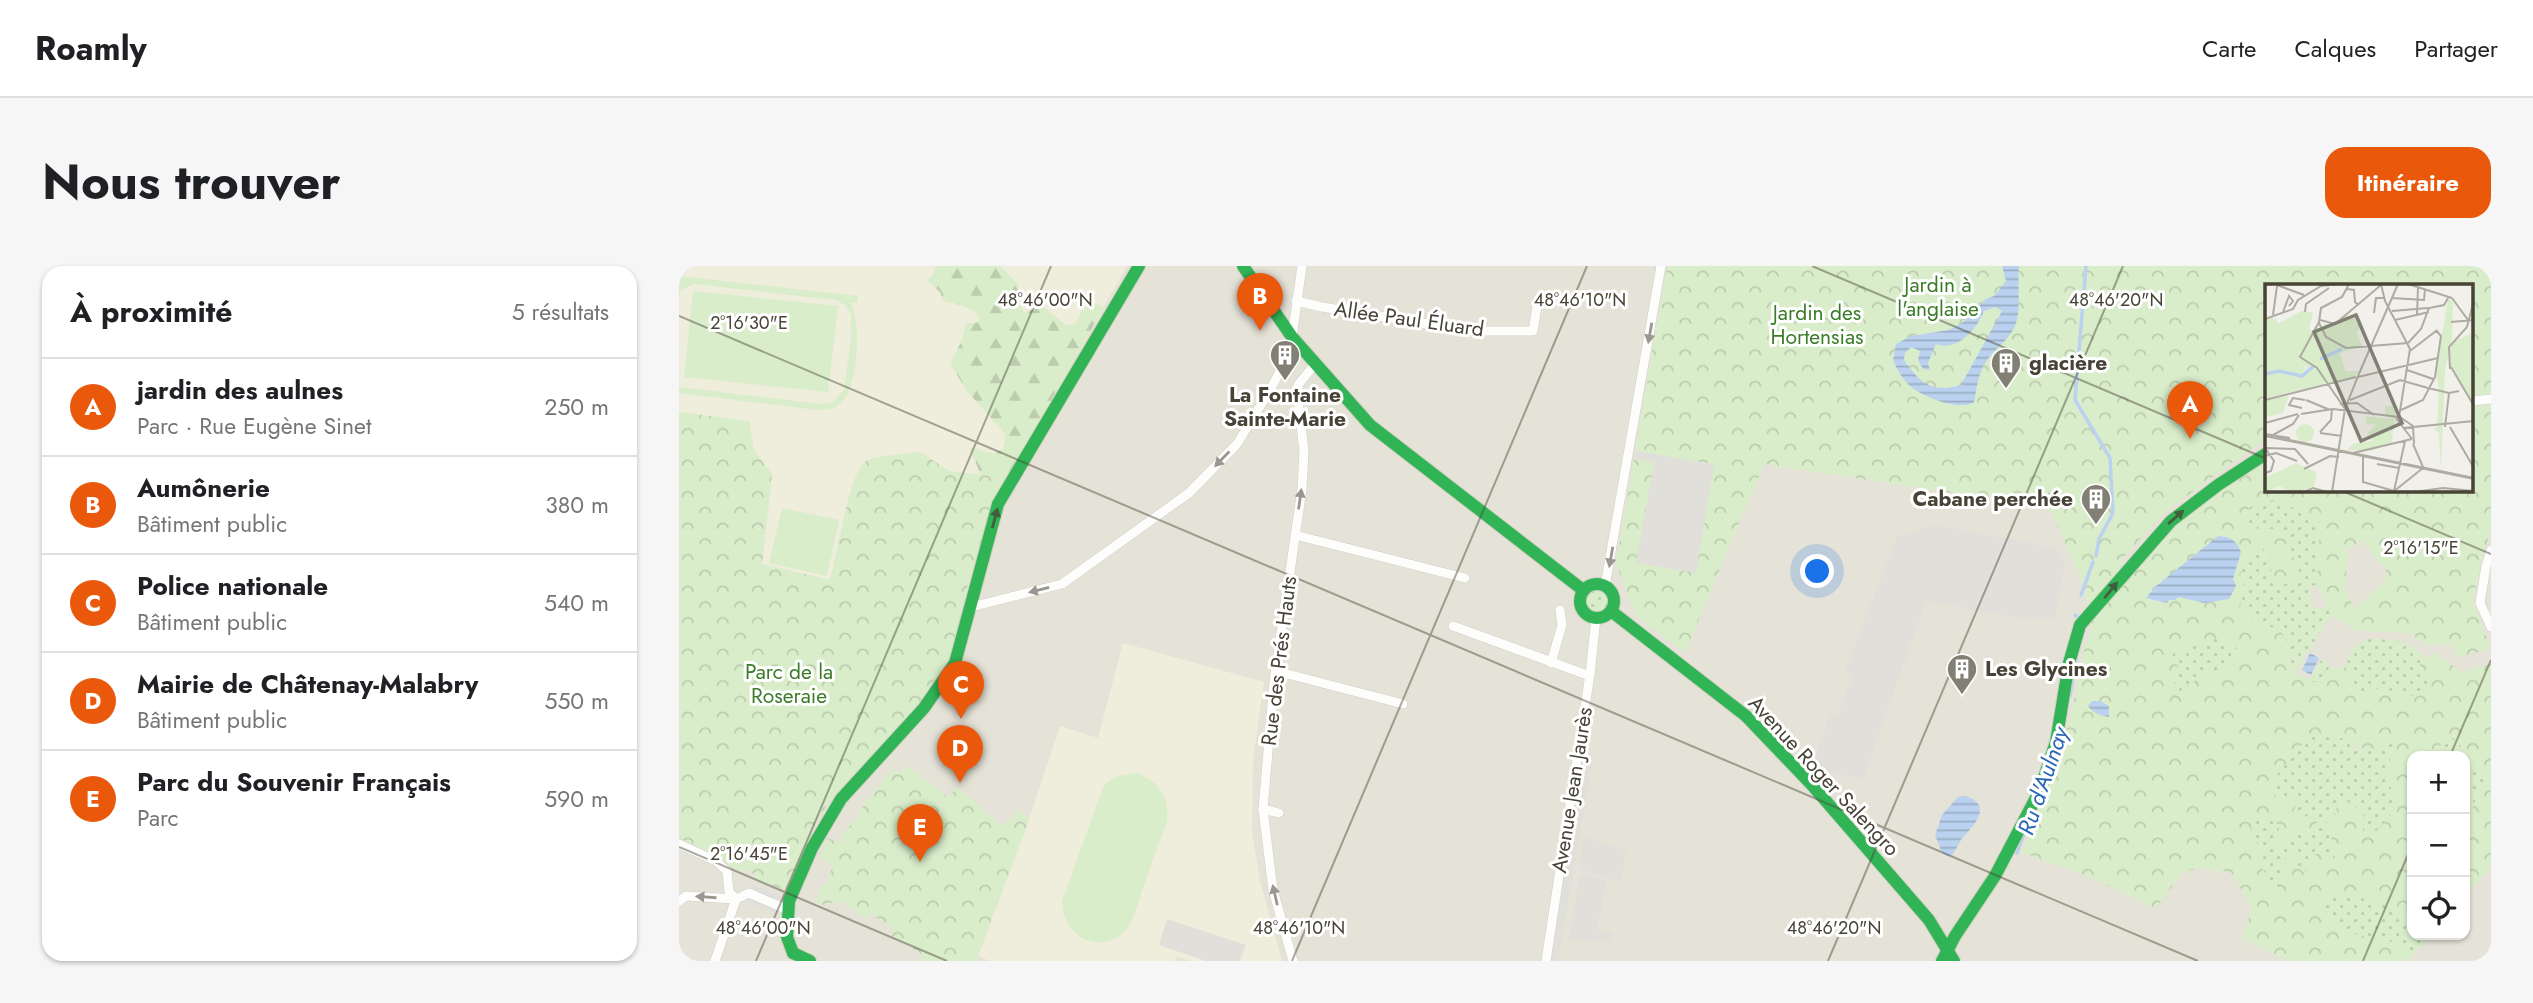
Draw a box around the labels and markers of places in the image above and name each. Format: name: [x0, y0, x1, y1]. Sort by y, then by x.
pin: B: [1237, 273, 1283, 331]
building icon: La Fontaine Sainte-Marie: [1268, 338, 1302, 382]
building icon: glacière: [1989, 346, 2023, 390]
place label: glacière: [2029, 348, 2107, 378]
place label: La Fontaine Sainte-Marie: [1224, 380, 1346, 434]
pin: A: [2167, 381, 2213, 439]
building icon: Cabane perchée: [2079, 482, 2113, 526]
place label: Cabane perchée: [1913, 484, 2073, 514]
building icon: Les Glycines: [1945, 652, 1979, 696]
place label: Les Glycines: [1985, 654, 2108, 684]
pin: C: [938, 661, 984, 719]
pin: D: [937, 725, 983, 783]
pin: E: [897, 804, 943, 862]

